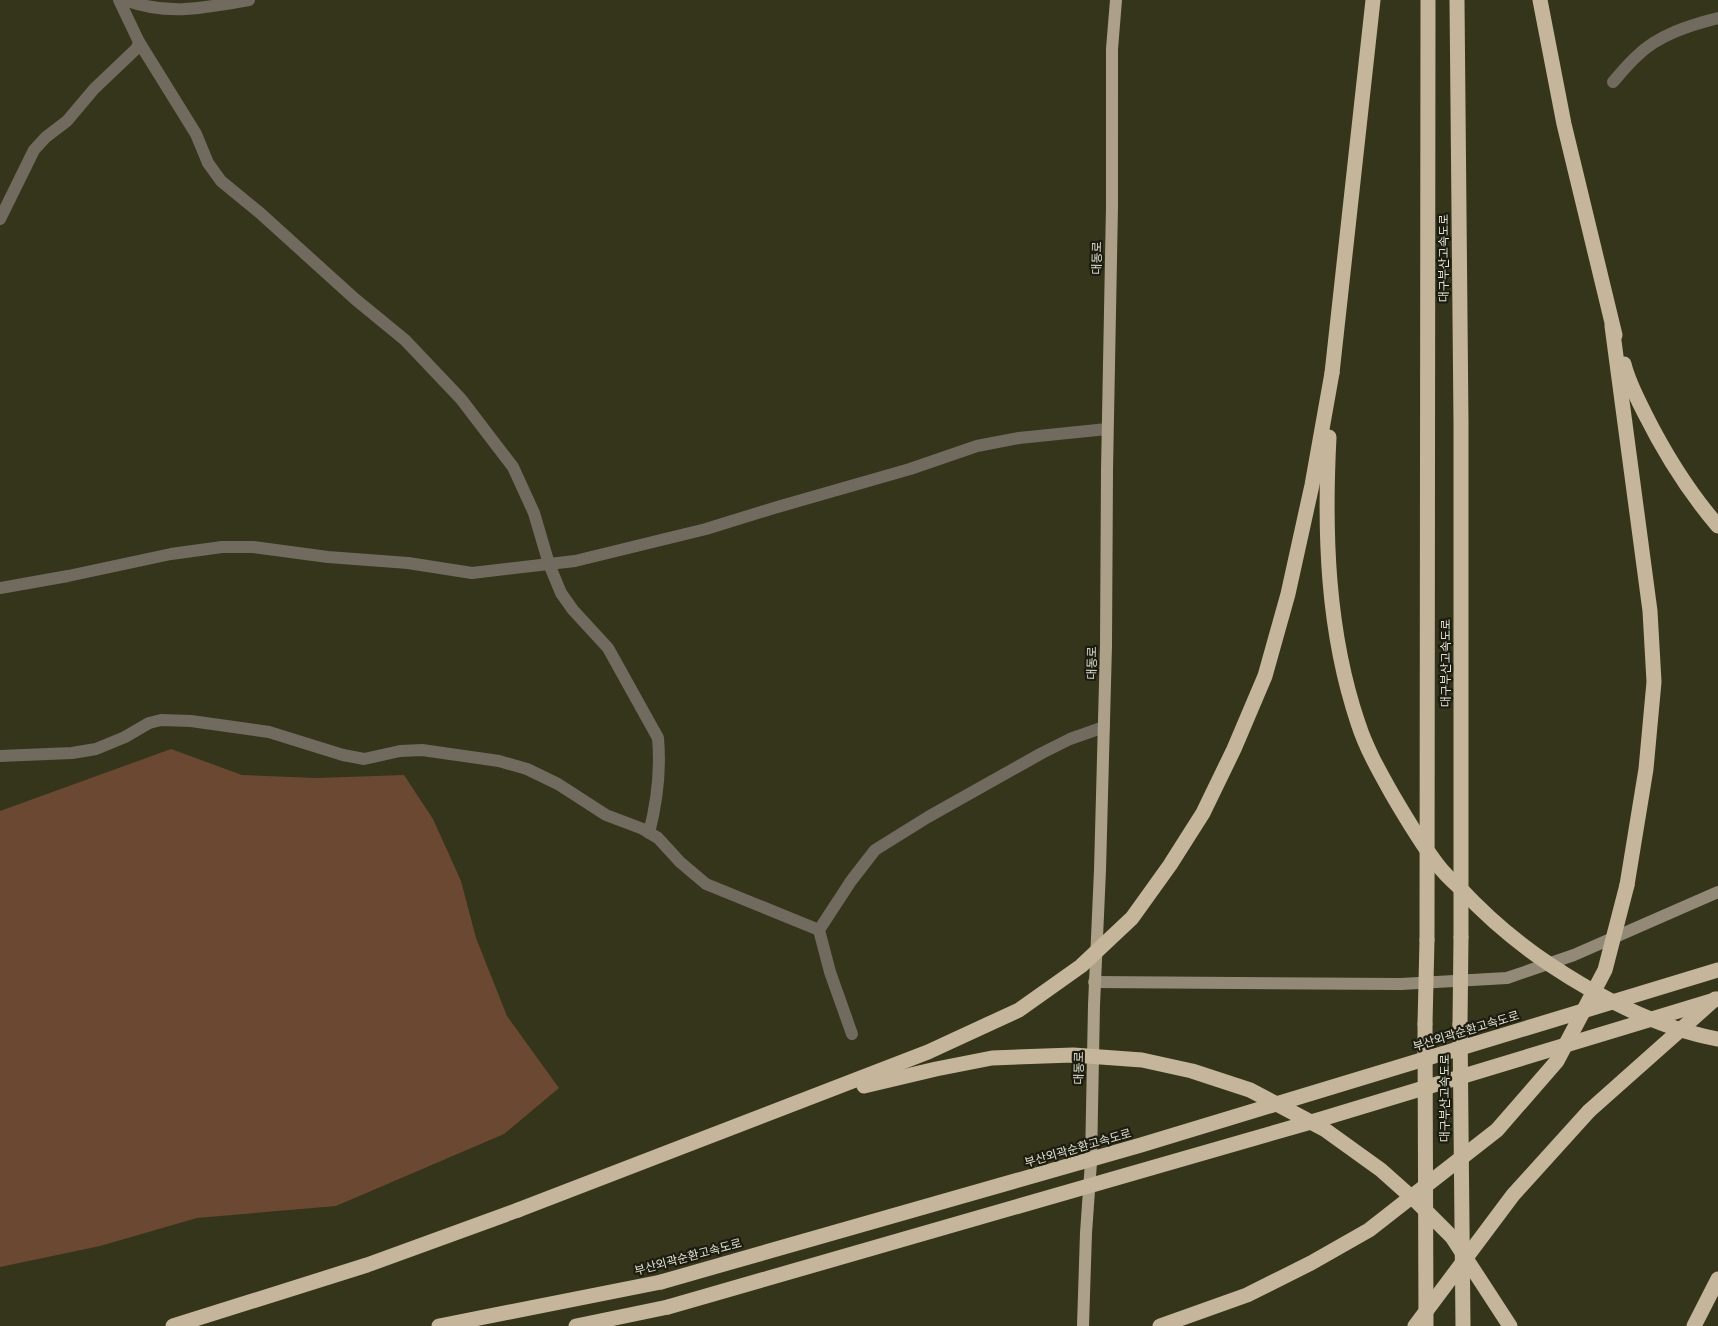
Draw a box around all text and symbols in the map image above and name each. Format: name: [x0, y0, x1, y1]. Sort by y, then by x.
street label: 대구부산고속도로: [1437, 214, 1451, 302]
street label: 대동로: [1090, 241, 1104, 275]
street label: 대구부산고속도로: [1439, 619, 1453, 707]
street label: 대동로: [1085, 646, 1099, 680]
street label: 부산외곽순환고속도로: [1411, 1008, 1521, 1054]
street label: 대동로: [1072, 1051, 1086, 1085]
street label: 대구부산고속도로: [1438, 1054, 1452, 1142]
street label: 부산외곽순환고속도로: [1023, 1126, 1133, 1170]
street label: 부산외곽순환고속도로: [633, 1236, 743, 1278]

